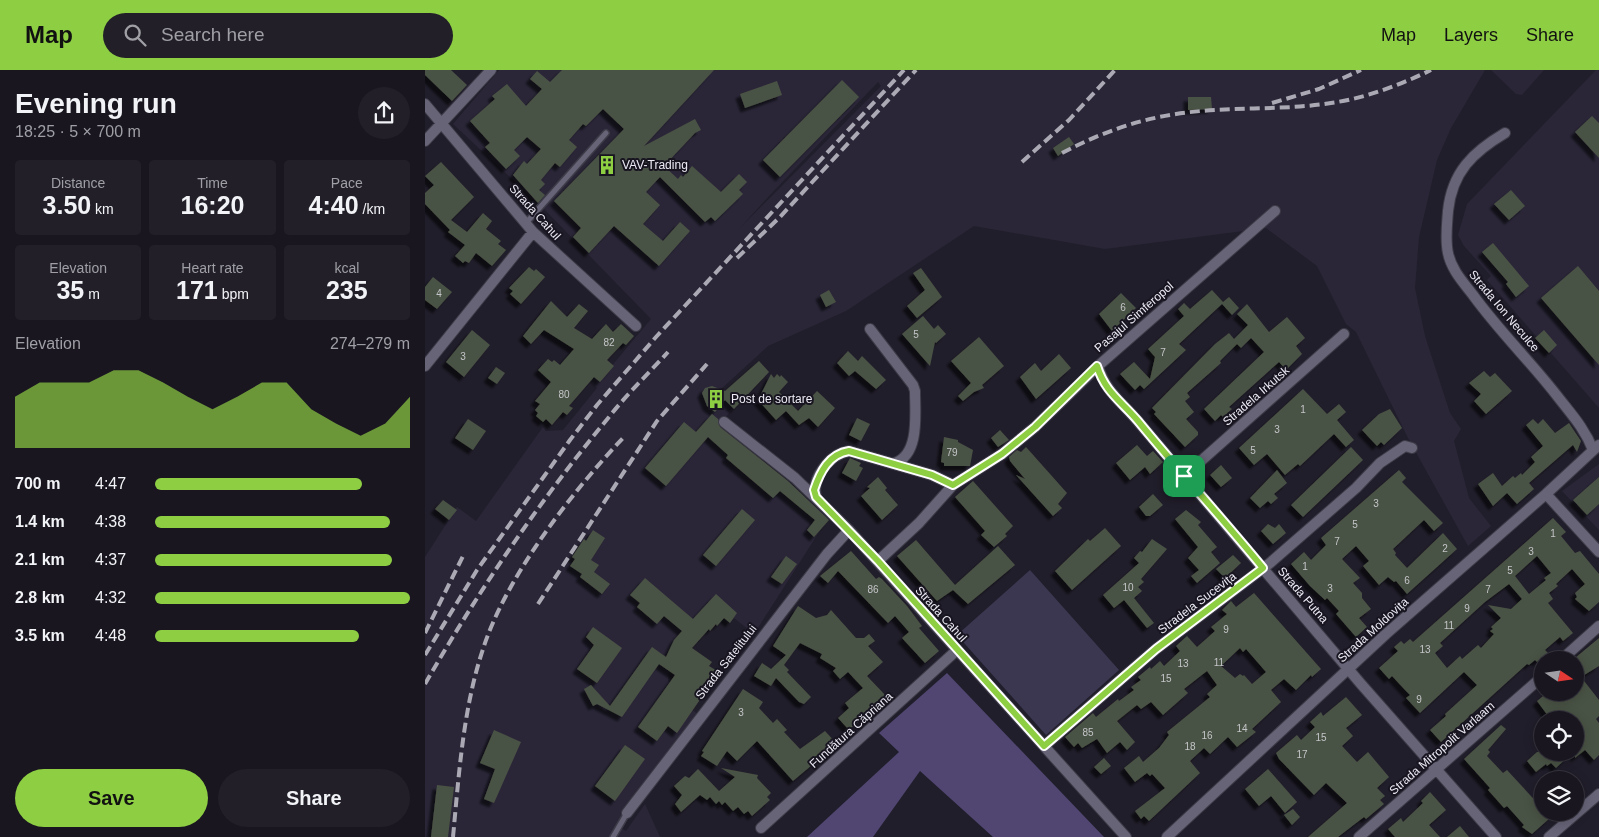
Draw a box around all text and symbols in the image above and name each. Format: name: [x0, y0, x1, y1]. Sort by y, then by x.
search box: [103, 13, 453, 58]
text: Map: [25, 21, 73, 48]
icon: search: [121, 21, 149, 49]
text: Search here: [161, 24, 265, 45]
text: Map: [1381, 25, 1416, 45]
text: Layers: [1444, 25, 1498, 45]
text: Share: [1526, 25, 1574, 45]
button: share: [358, 87, 410, 139]
text: Evening run: [15, 88, 177, 119]
text: 18:25 · 5 × 700 m: [15, 123, 141, 140]
building icon: VAV-Trading: [596, 154, 618, 176]
place label: VAV-Trading: [622, 158, 688, 172]
text: Distance: [51, 175, 105, 191]
text: Time: [197, 175, 228, 191]
text: Pace: [331, 175, 363, 191]
street label: Strada Cahul: [506, 181, 564, 243]
text: 3.50: [43, 191, 91, 219]
text: 16:20: [181, 191, 244, 219]
text: 4:40: [309, 191, 359, 219]
text: km: [91, 201, 114, 217]
text: /km: [359, 201, 385, 217]
text: Elevation: [49, 260, 107, 276]
text: Heart rate: [181, 260, 244, 276]
text: kcal: [334, 260, 359, 276]
street label: Strada Ion Neculce: [1466, 267, 1542, 355]
text: 35: [56, 276, 84, 304]
text: 171: [176, 276, 218, 304]
text: 235: [326, 276, 368, 304]
street label: Pasajul Simferopol: [1092, 279, 1176, 355]
text: m: [84, 286, 100, 302]
text: bpm: [218, 286, 249, 302]
house number: 4: [436, 288, 442, 299]
house number: 6: [1120, 302, 1126, 313]
house number: 5: [913, 329, 919, 340]
text: Elevation: [15, 335, 81, 352]
text: 274–279 m: [330, 335, 410, 352]
house number: 82: [603, 337, 615, 348]
house number: 7: [1160, 347, 1166, 358]
house number: 3: [460, 351, 466, 362]
street label: Stradela Irkutsk: [1220, 363, 1293, 429]
building icon: Post de sortare: [705, 388, 727, 410]
house number: 80: [558, 389, 570, 400]
place label: Post de sortare: [731, 392, 813, 406]
house number: 1: [1300, 404, 1306, 415]
house number: 3: [1274, 424, 1280, 435]
house number: 5: [1250, 445, 1256, 456]
house number: 79: [946, 447, 958, 458]
pin: [1163, 455, 1205, 497]
icon: arrive: [1170, 462, 1198, 490]
text: 700 m: [15, 475, 60, 492]
text: 4:47: [95, 475, 126, 492]
house number: 3: [1373, 498, 1379, 509]
text: 1.4 km: [15, 513, 65, 530]
text: 4:38: [95, 513, 126, 530]
house number: 5: [1352, 519, 1358, 530]
house number: 1: [1550, 528, 1556, 539]
house number: 7: [1334, 536, 1340, 547]
house number: 2: [1442, 543, 1448, 554]
house number: 3: [1528, 546, 1534, 557]
text: 2.1 km: [15, 551, 65, 568]
text: 4:37: [95, 551, 126, 568]
house number: 1: [1302, 561, 1308, 572]
street label: Strada Putna: [1275, 564, 1331, 626]
house number: 5: [1507, 565, 1513, 576]
street label: Stradela Sucevița: [1155, 569, 1239, 637]
house number: 6: [1404, 575, 1410, 586]
house number: 10: [1122, 582, 1134, 593]
street label: Strada Cahul: [912, 583, 970, 645]
house number: 3: [1327, 583, 1333, 594]
house number: 86: [867, 584, 879, 595]
house number: 7: [1485, 584, 1491, 595]
text: 2.8 km: [15, 589, 65, 606]
text: 4:32: [95, 589, 126, 606]
street label: Strada Moldovița: [1335, 594, 1411, 665]
house number: 9: [1464, 603, 1470, 614]
house number: 11: [1444, 620, 1455, 631]
street label: Strada Satelitului: [693, 622, 759, 702]
house number: 9: [1223, 624, 1229, 635]
text: 3.5 km: [15, 627, 65, 644]
text: 4:48: [95, 627, 126, 644]
house number: 13: [1419, 644, 1431, 655]
north arrow: [1534, 651, 1584, 701]
map controls: [1534, 651, 1584, 821]
house number: 11: [1214, 657, 1225, 668]
house number: 13: [1177, 658, 1189, 669]
house number: 15: [1160, 673, 1172, 684]
street label: Fundătura Căpriana: [807, 689, 896, 771]
house number: 9: [1416, 694, 1422, 705]
street label: Strada Mitropolit Varlaam: [1387, 699, 1497, 797]
house number: 3: [738, 707, 744, 718]
button: locate: [1534, 711, 1584, 761]
house number: 14: [1236, 723, 1248, 734]
house number: 85: [1082, 727, 1094, 738]
house number: 16: [1201, 730, 1213, 741]
house number: 15: [1315, 732, 1327, 743]
house number: 18: [1184, 741, 1196, 752]
house number: 17: [1296, 749, 1308, 760]
button: Save: [15, 769, 208, 827]
button: Share: [218, 769, 410, 827]
button: layers: [1534, 771, 1584, 821]

